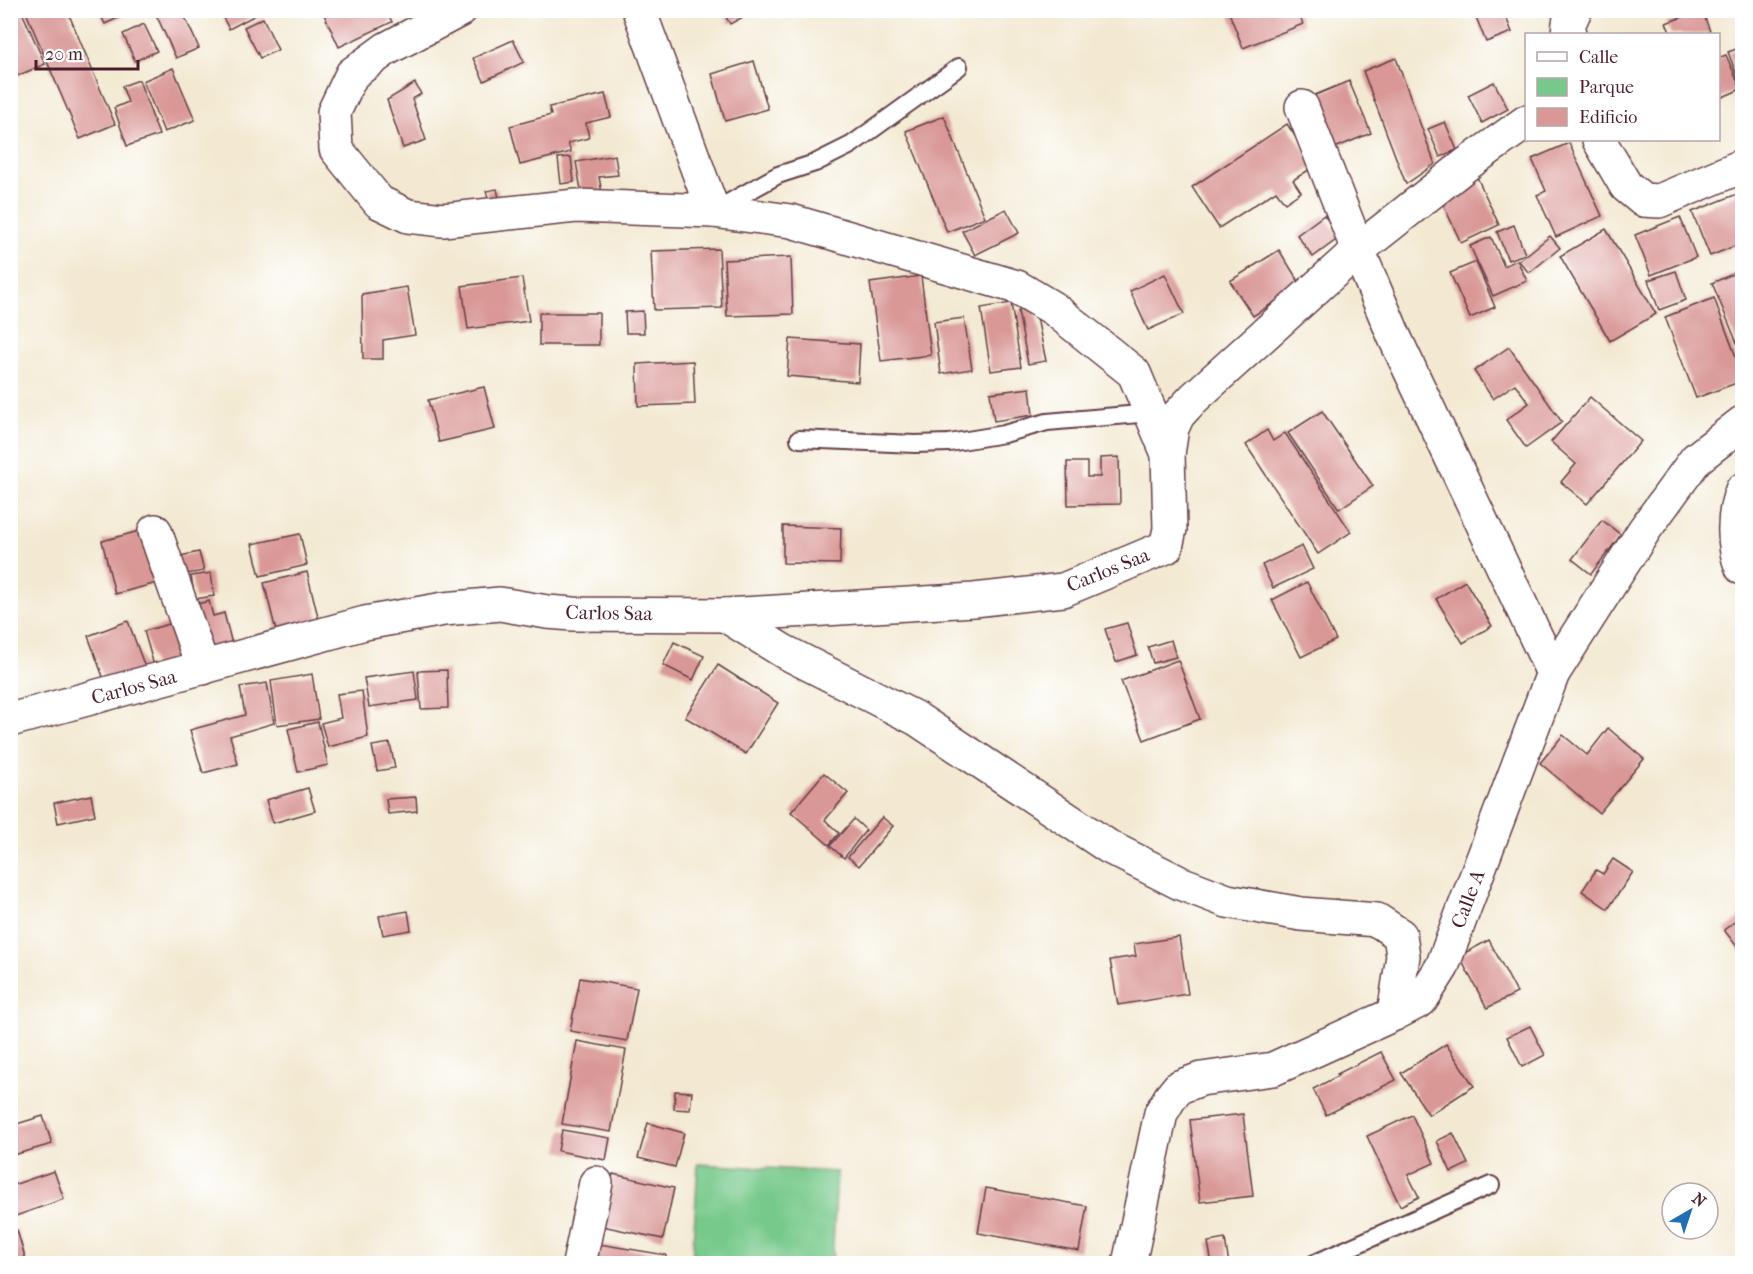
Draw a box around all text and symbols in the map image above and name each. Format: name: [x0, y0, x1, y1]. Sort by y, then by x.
scale bar: [36, 33, 138, 71]
legend: [1525, 33, 1720, 141]
text: 20 m: [45, 44, 83, 65]
text: Calle: [1579, 47, 1618, 68]
text: Parque: [1579, 77, 1634, 98]
text: Edificio: [1579, 107, 1637, 128]
street label: Carlos Saa: [1063, 543, 1153, 597]
street label: Carlos Saa: [565, 601, 654, 625]
street label: Carlos Saa: [89, 664, 180, 709]
street label: Calle A: [1446, 866, 1490, 931]
north arrow: [1660, 1181, 1720, 1241]
text: N: [1688, 1189, 1710, 1211]

